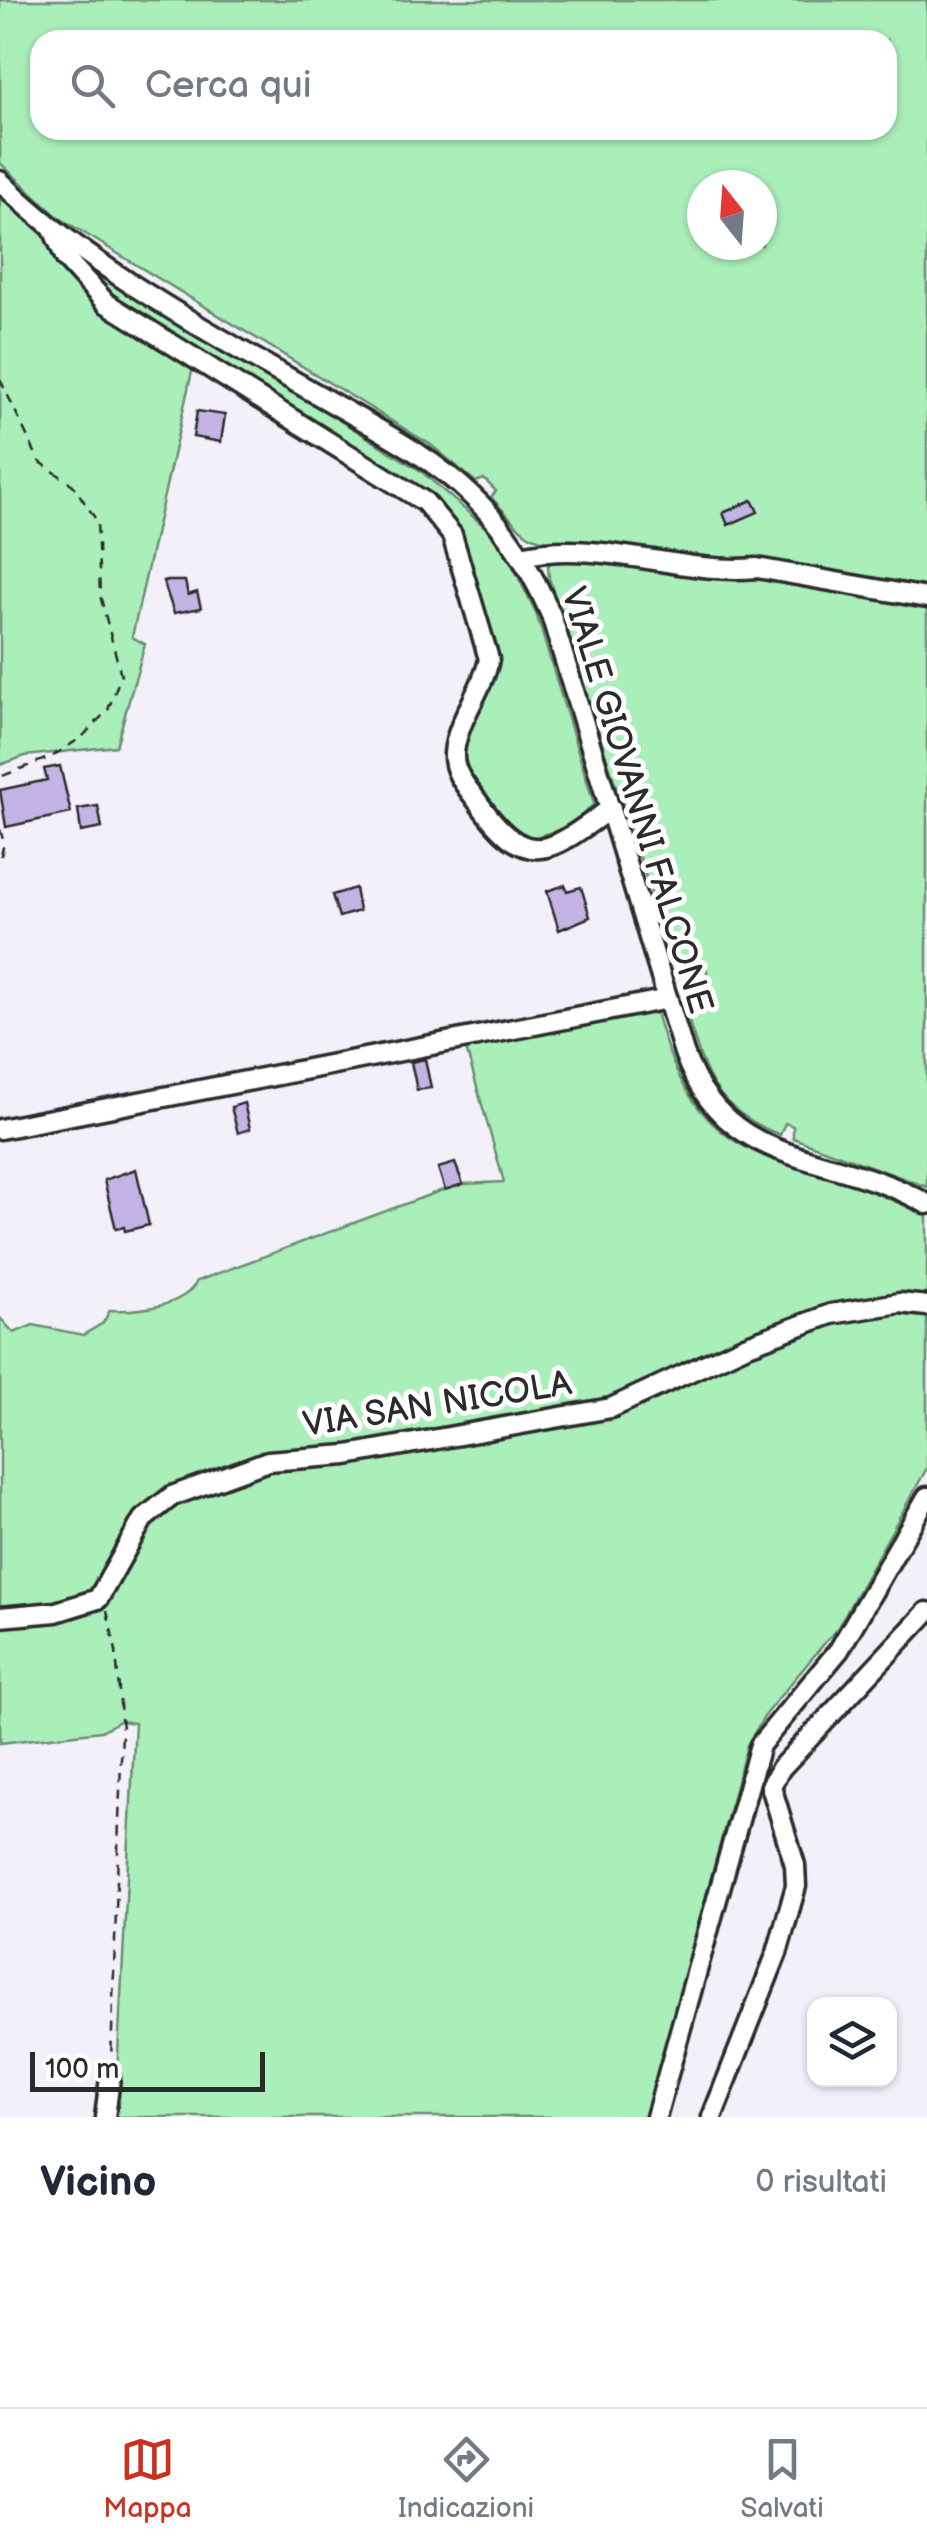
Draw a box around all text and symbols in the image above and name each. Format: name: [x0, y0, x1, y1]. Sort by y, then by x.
search box: [30, 30, 897, 140]
icon: search: [65, 58, 120, 113]
text: Cerca qui: [145, 63, 312, 108]
north arrow: [687, 170, 777, 260]
street label: VIALE GIOVANNI FALCONE: [551, 582, 722, 1019]
street label: VIA SAN NICOLA: [300, 1362, 575, 1447]
map controls: [807, 1997, 897, 2087]
button: layers: [807, 1997, 897, 2087]
scale bar: [30, 2047, 265, 2092]
text: 100 m: [45, 2053, 119, 2086]
text: Vicino: [40, 2157, 156, 2208]
text: 0 risultati: [755, 2163, 887, 2202]
tab: Mappa: [103, 2432, 192, 2525]
tab: Indicazioni: [398, 2432, 534, 2525]
tab: Salvati: [741, 2432, 824, 2525]

